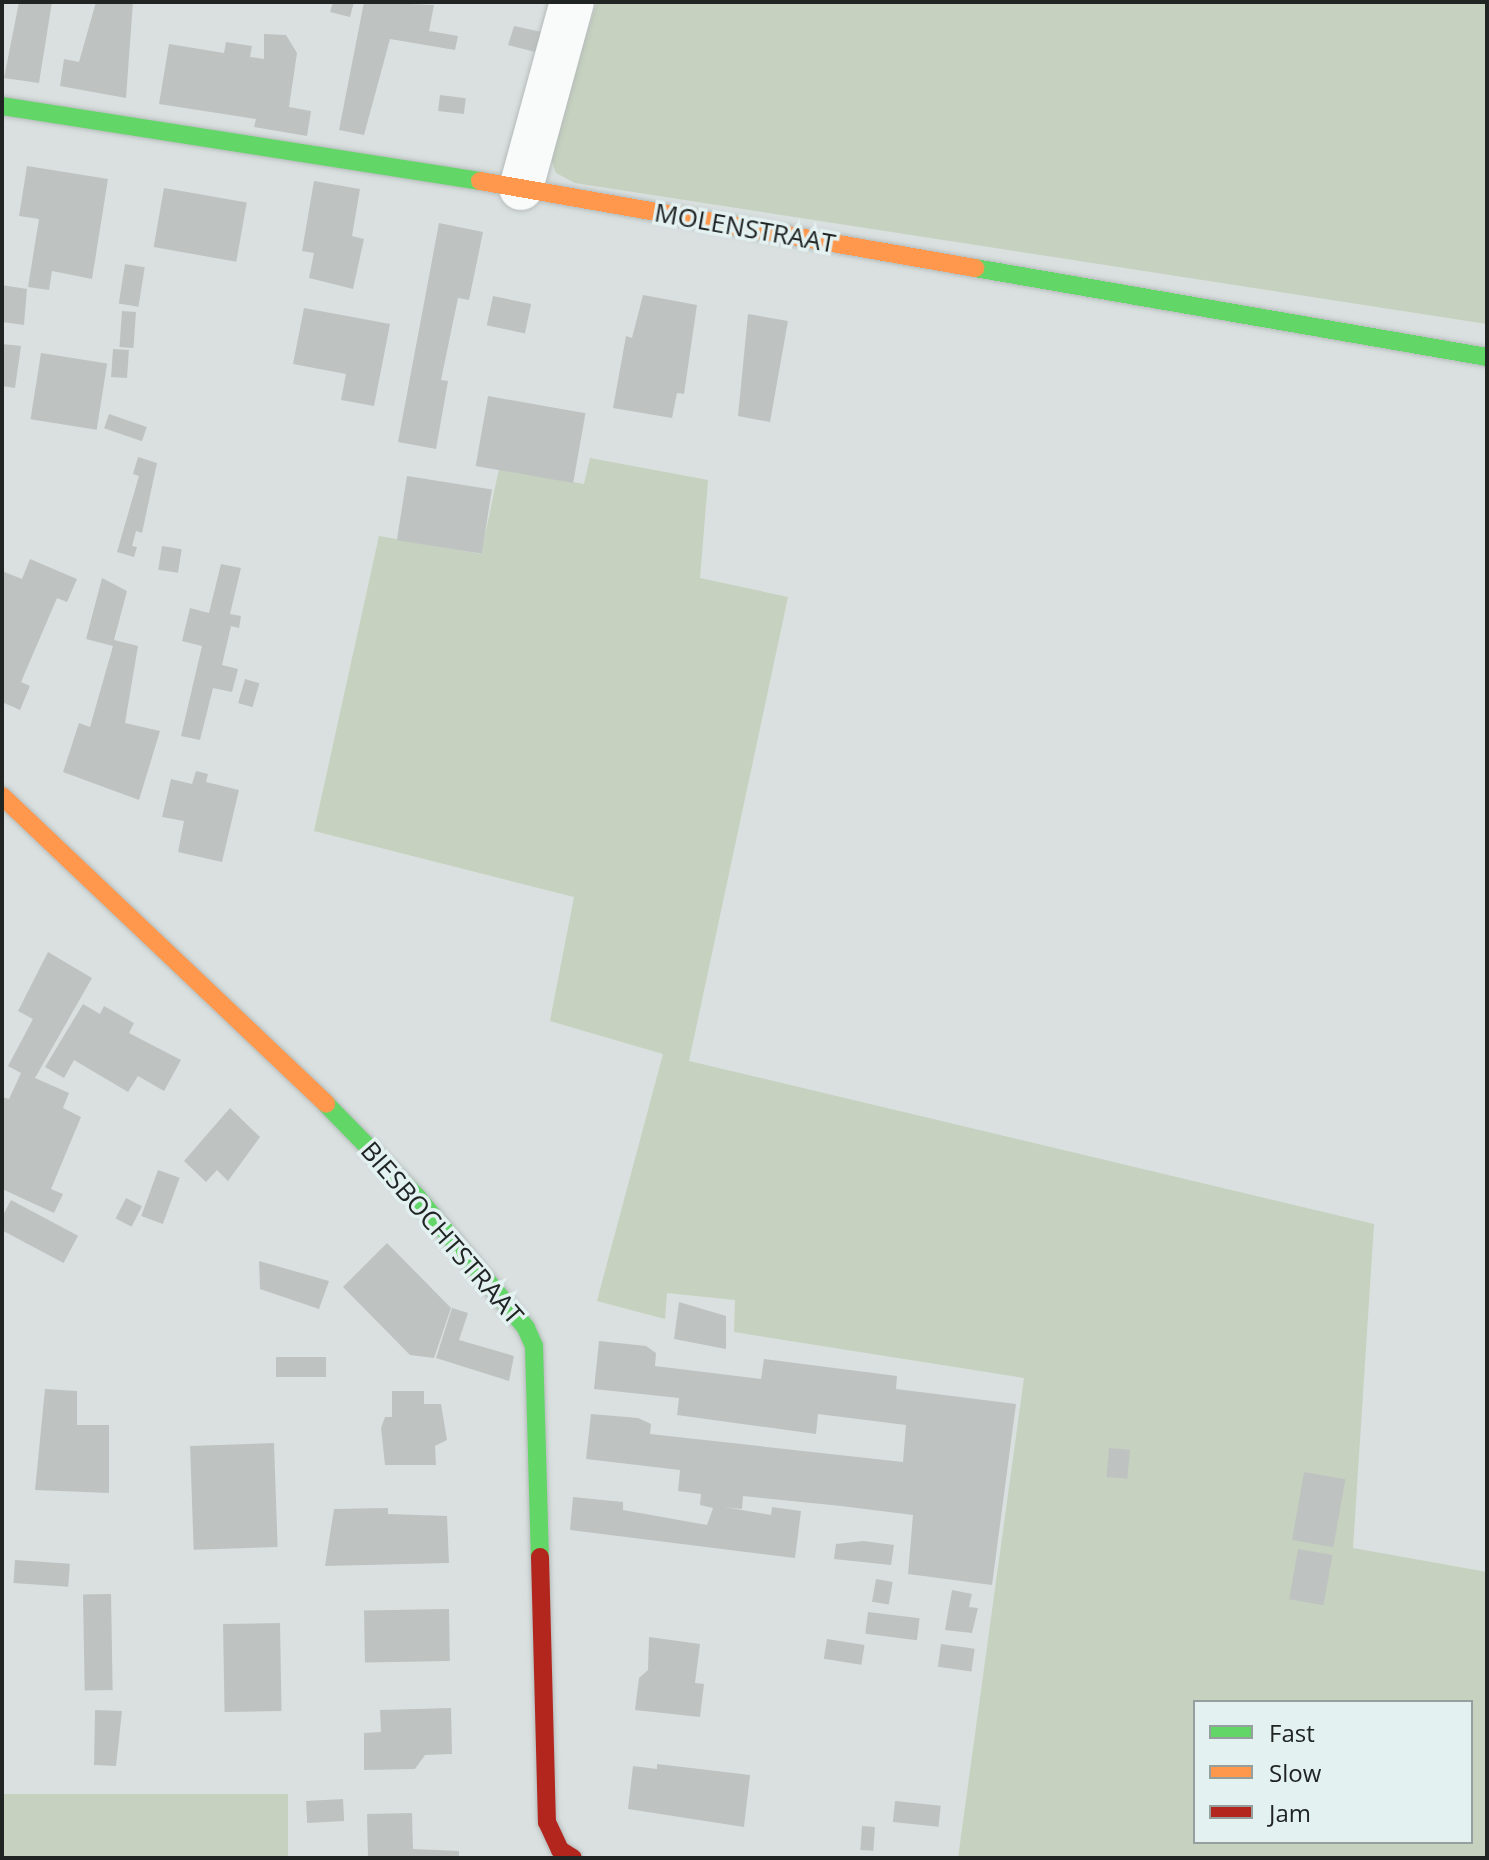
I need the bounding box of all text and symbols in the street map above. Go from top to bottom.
street label: MOLENSTRAAT [652,197,838,259]
street label: BIESBOCHTSTRAAT [354,1135,530,1331]
legend [1193,1700,1473,1844]
text: Fast [1269,1716,1315,1749]
text: Slow [1269,1756,1321,1789]
text: Jam [1269,1796,1311,1829]

